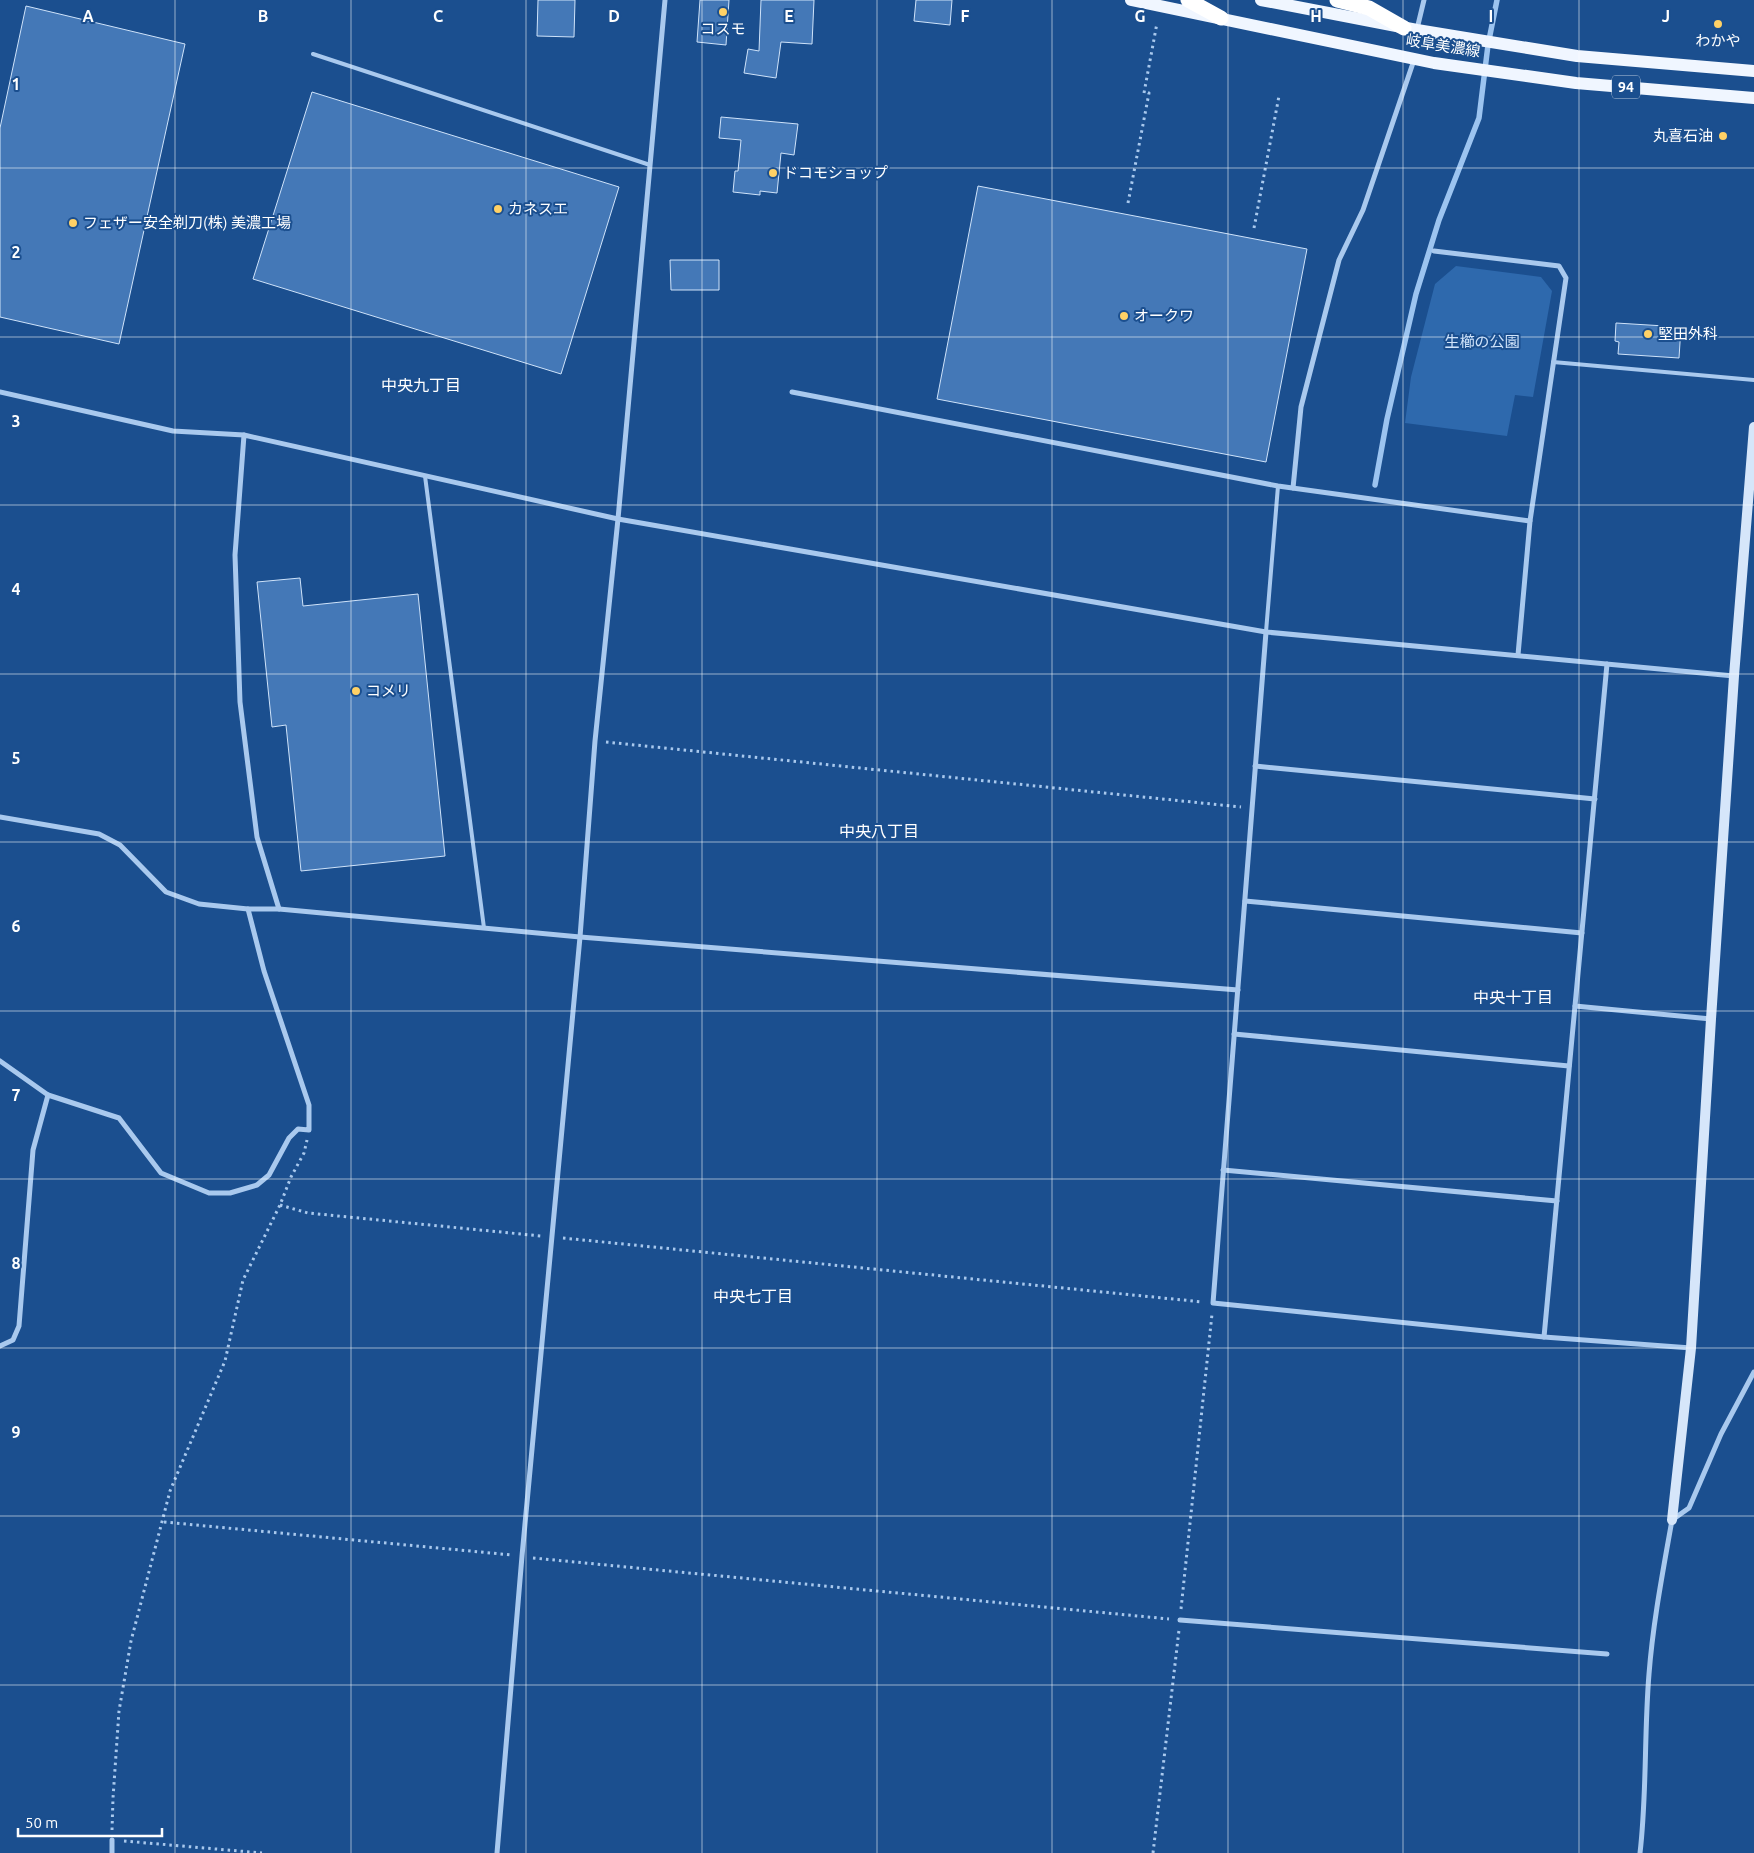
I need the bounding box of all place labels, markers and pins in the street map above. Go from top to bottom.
marker: コスモ [717,6,729,18]
marker: わかや [1712,18,1724,30]
place label: コスモ [700,20,746,37]
place label: わかや [1695,32,1741,49]
place label: 丸喜石油 [1653,127,1713,144]
marker: 丸喜石油 [1717,130,1729,142]
place label: ドコモショップ [783,164,888,181]
marker: ドコモショップ [767,167,779,179]
place label: カネスエ [508,200,568,217]
marker: カネスエ [492,203,504,215]
place label: フェザー安全剃刀(株) 美濃工場 [83,214,291,231]
marker: フェザー安全剃刀(株) 美濃工場 [67,217,79,229]
place label: オークワ [1134,307,1194,324]
marker: オークワ [1118,310,1130,322]
place label: 堅田外科 [1658,325,1718,342]
marker: 堅田外科 [1642,328,1654,340]
place label: コメリ [366,682,411,699]
marker: コメリ [350,685,362,697]

